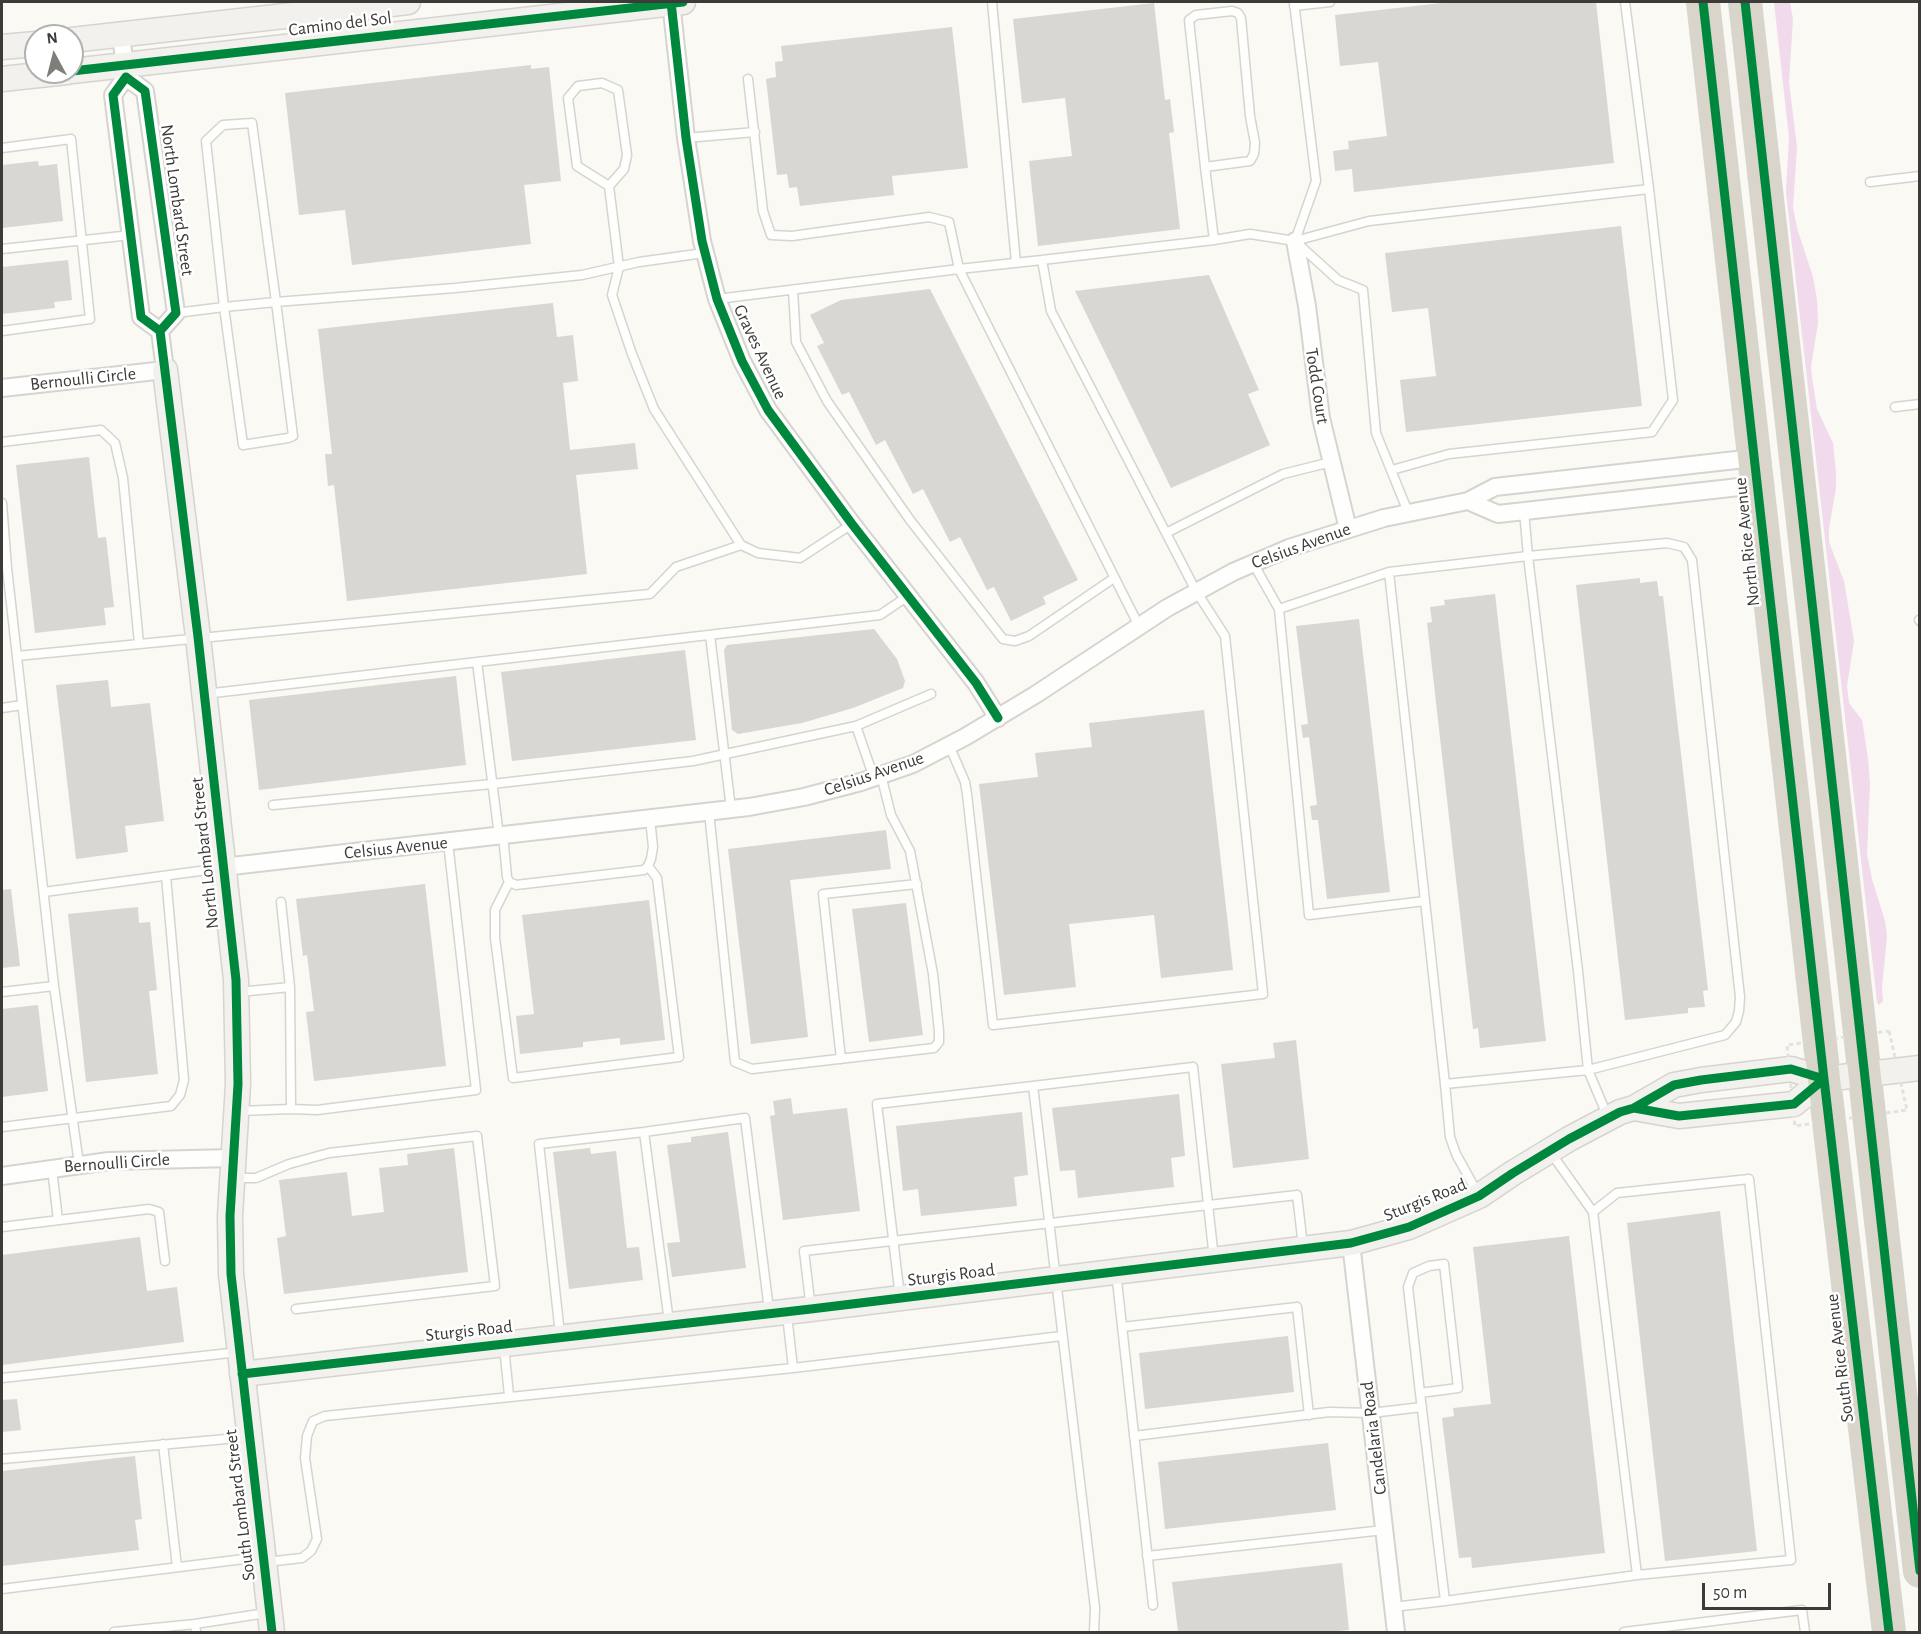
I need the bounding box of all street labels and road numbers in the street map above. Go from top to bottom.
street label: Camino del Sol [287,7,393,41]
street label: North Lombard Street [156,123,198,277]
street label: Graves Avenue [729,301,791,403]
street label: Todd Court [1300,347,1334,425]
street label: Bernoulli Circle [29,363,137,395]
street label: North Rice Avenue [1729,476,1765,608]
street label: Celsius Avenue [1248,518,1354,574]
street label: Celsius Avenue [821,747,927,801]
street label: North Lombard Street [186,776,224,930]
street label: Celsius Avenue [343,832,449,864]
street label: Bernoulli Circle [63,1149,171,1177]
street label: Sturgis Road [1380,1174,1470,1226]
street label: Sturgis Road [906,1259,996,1291]
street label: South Rice Avenue [1821,1293,1859,1423]
street label: Sturgis Road [424,1316,514,1346]
street label: Candelaria Road [1356,1380,1392,1496]
street label: South Lombard Street [220,1428,260,1582]

